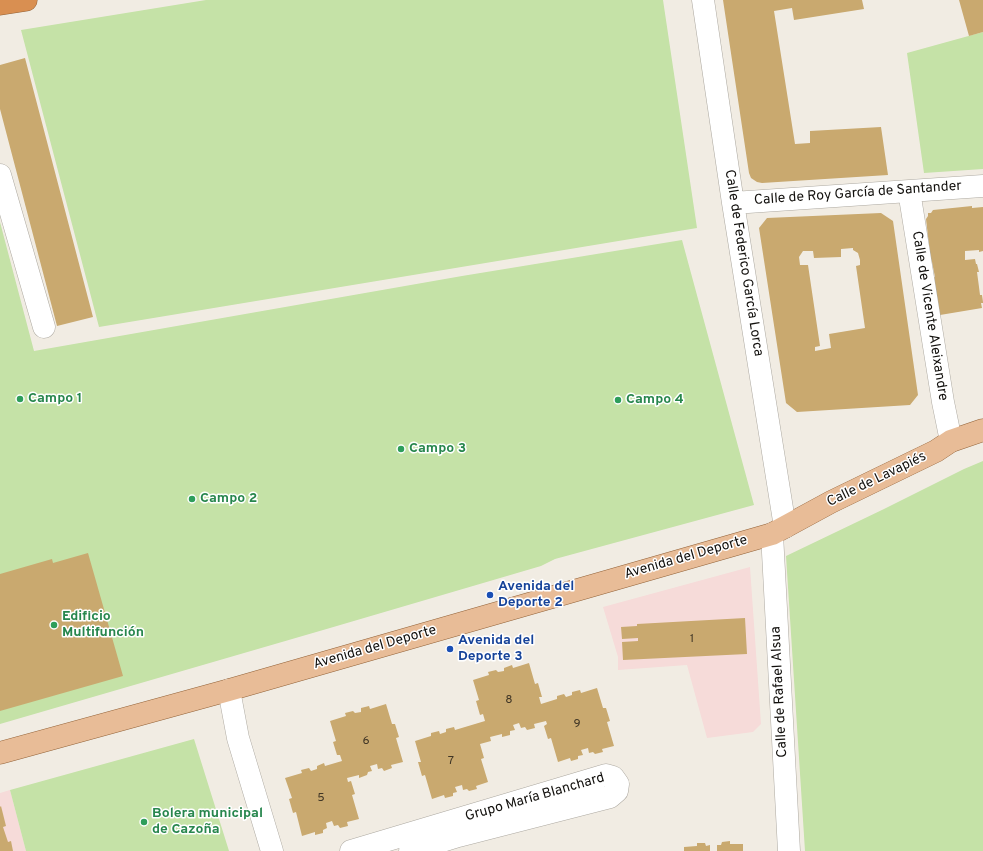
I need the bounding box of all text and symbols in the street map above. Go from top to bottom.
street label: Calle de Federico García Lorca [720,168,766,358]
street label: Calle de Roy García de Santander [754,178,962,210]
street label: Calle de Vicente Aleixandre [907,230,951,402]
place label: Campo 1 [28,391,82,407]
place label: Campo 4 [626,392,684,408]
marker: Campo 1 [15,394,25,404]
marker: Campo 4 [613,395,623,405]
place label: Campo 3 [409,441,466,457]
marker: Campo 3 [396,444,406,454]
street label: Calle de Lavapiés [825,449,929,511]
place label: Campo 2 [200,491,257,507]
marker: Campo 2 [187,494,197,504]
street label: Avenida del Deporte [623,532,749,584]
place label: Avenida del Deporte 2 [498,579,574,612]
marker: Avenida del Deporte 2 [485,590,495,600]
place label: Edificio Multifunción [62,609,144,642]
marker: Edificio Multifunción [49,620,59,630]
street label: Avenida del Deporte [312,622,438,674]
street label: Calle de Rafael Alsua [768,626,792,758]
place label: Avenida del Deporte 3 [458,633,534,666]
house number: 1 [690,633,694,647]
marker: Avenida del Deporte 3 [445,644,455,654]
house number: 8 [505,694,513,708]
house number: 9 [573,718,581,732]
house number: 6 [362,735,370,749]
house number: 7 [448,755,454,769]
street label: Grupo María Blanchard [463,770,607,826]
house number: 5 [317,792,325,806]
place label: Bolera municipal de Cazoña [152,806,263,838]
marker: Bolera municipal de Cazoña [139,817,149,827]

